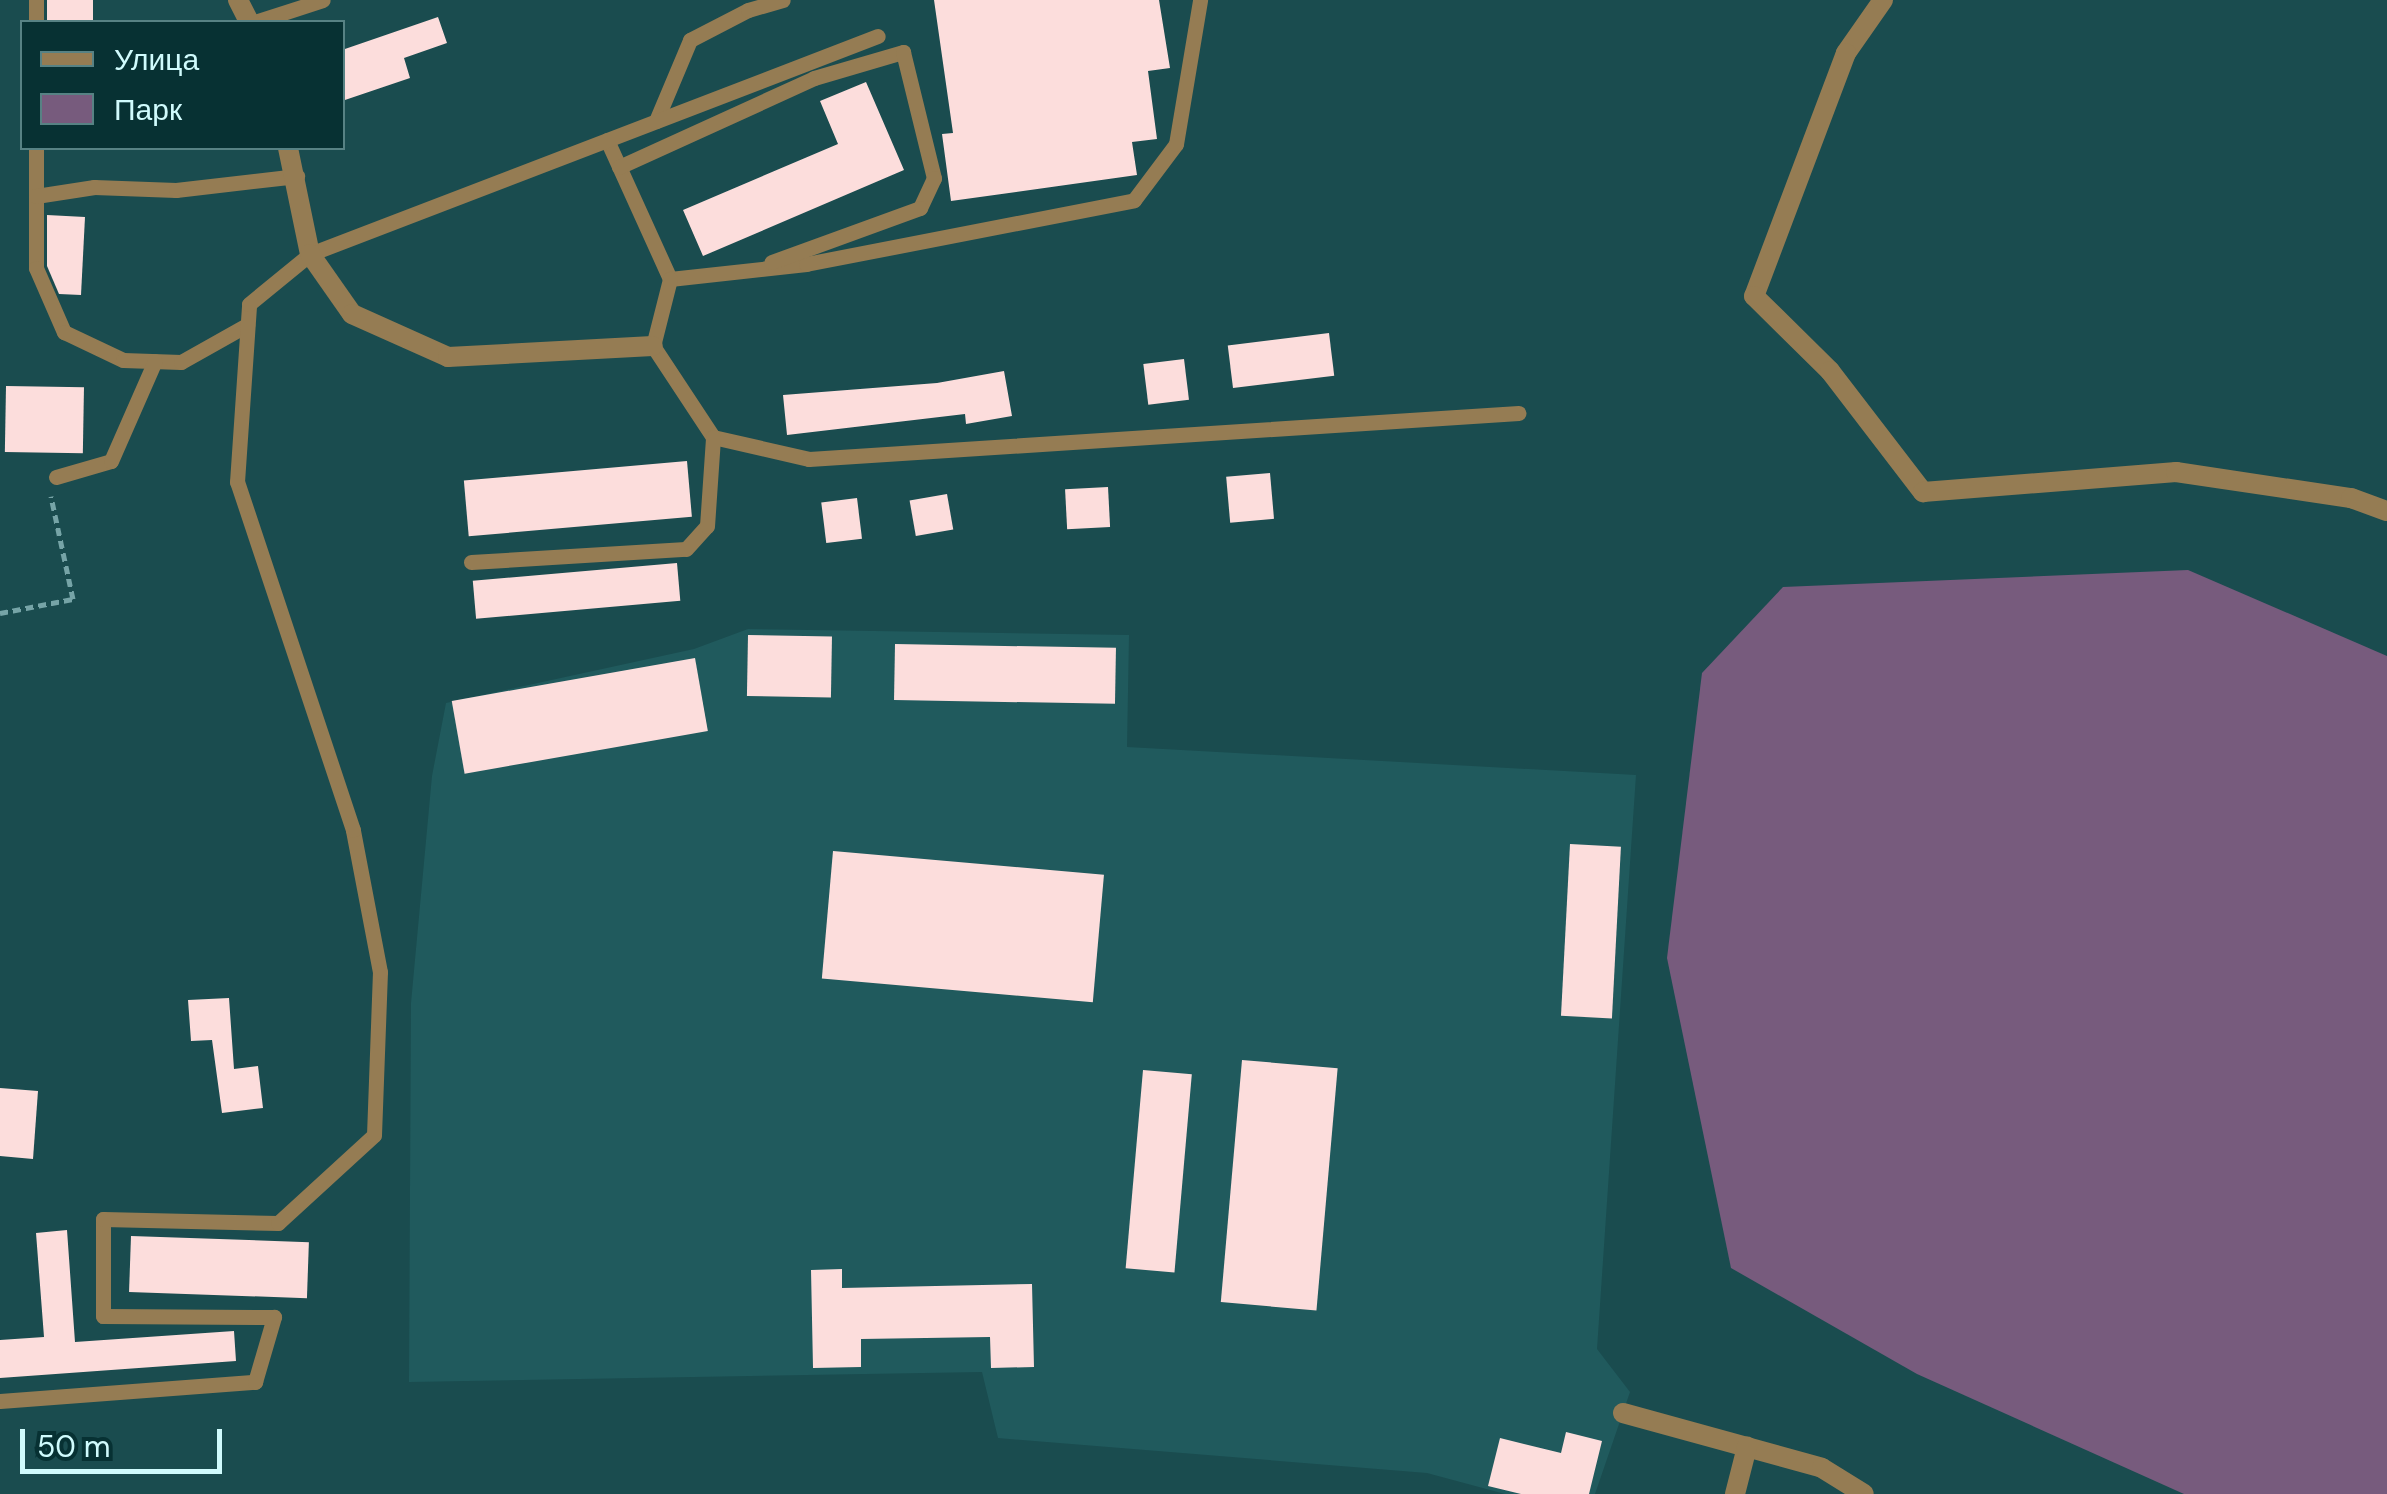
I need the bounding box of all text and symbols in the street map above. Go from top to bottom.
legend [20,20,345,150]
text: Улица [114,40,199,79]
text: Парк [114,90,182,129]
scale bar [25,1409,228,1471]
text: 50 m [37,1427,111,1466]

